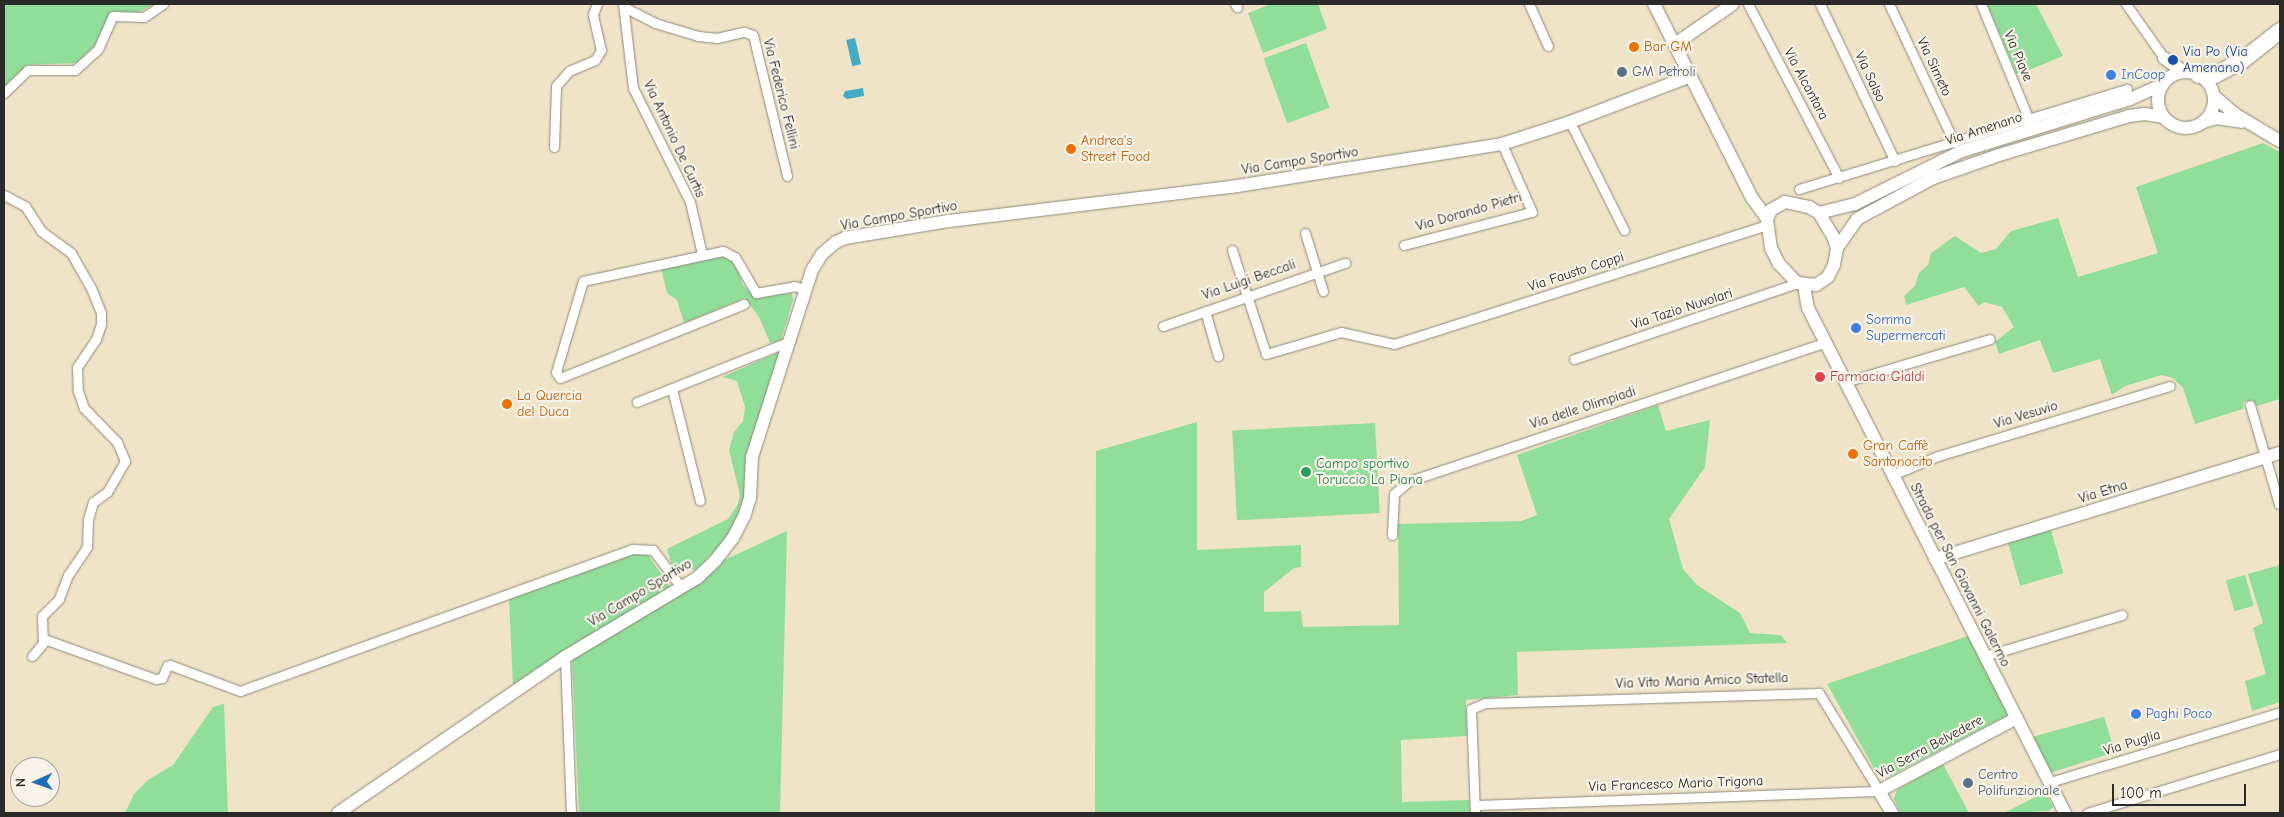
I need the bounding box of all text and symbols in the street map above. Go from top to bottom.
street label: Via Piave [2000,28,2036,84]
street label: Via Simeto [1913,35,1955,99]
street label: Via Federico Fellini [759,37,803,151]
place label: Bar GM [1644,39,1692,55]
marker: Bar GM [1628,41,1640,53]
place label: Via Po (Via Amenano) [2183,44,2248,76]
street label: Via Alcantara [1780,45,1832,123]
street label: Via Salso [1851,49,1889,105]
marker: Via Po (Via Amenano) [2167,54,2179,66]
place label: GM Petroli [1632,64,1696,80]
marker: GM Petroli [1616,66,1628,78]
place label: InCoop [2121,67,2165,83]
marker: InCoop [2105,69,2117,81]
street label: Via Antonio De Curtis [639,78,709,200]
street label: Via Amenano [1944,109,2024,149]
place label: Andrea's Street Food [1081,133,1150,166]
marker: Andrea's Street Food [1065,143,1077,155]
street label: Via Campo Sportivo [1241,143,1359,179]
street label: Via Dorando Pietri [1414,189,1524,235]
street label: Via Campo Sportivo [840,198,958,234]
street label: Via Fausto Coppi [1526,249,1626,295]
street label: Via Luigi Beccali [1200,256,1298,304]
street label: Via Tazio Nuvolari [1629,285,1735,333]
place label: Somma Supermercati [1866,312,1946,344]
marker: Somma Supermercati [1850,322,1862,334]
place label: Farmacia Gialdi [1830,369,1925,385]
marker: Farmacia Gialdi [1814,371,1826,383]
street label: Via delle Olimpiadi [1528,383,1638,433]
place label: La Quercia del Duca [517,388,582,421]
street label: Via Vesuvio [1992,397,2060,433]
marker: La Quercia del Duca [501,398,513,410]
place label: Gran Caffè Santonocito [1863,438,1933,471]
marker: Gran Caffè Santonocito [1847,448,1859,460]
place label: Campo sportivo Toruccio La Piana [1316,456,1423,488]
marker: Campo sportivo Toruccio La Piana [1300,466,1312,478]
street label: Via Etna [2077,477,2129,507]
street label: Strada per San Giovanni Galermo [1906,480,2014,670]
street label: Via Campo Sportivo [585,555,695,631]
street label: Via Vito Maria Amico Statella [1615,670,1789,692]
place label: Paghi Poco [2146,706,2212,722]
marker: Paghi Poco [2130,708,2142,720]
street label: Via Serra Belvedere [1874,712,1986,782]
street label: Via Puglia [2102,726,2162,760]
north arrow [10,757,60,807]
place label: Centro Polifunzionale [1978,767,2059,800]
street label: Via Francesco Mario Trigona [1588,773,1764,795]
scale bar [2114,774,2248,806]
marker: Centro Polifunzionale [1962,777,1974,789]
text: N [12,778,29,787]
text: 100 m [2120,784,2162,802]

